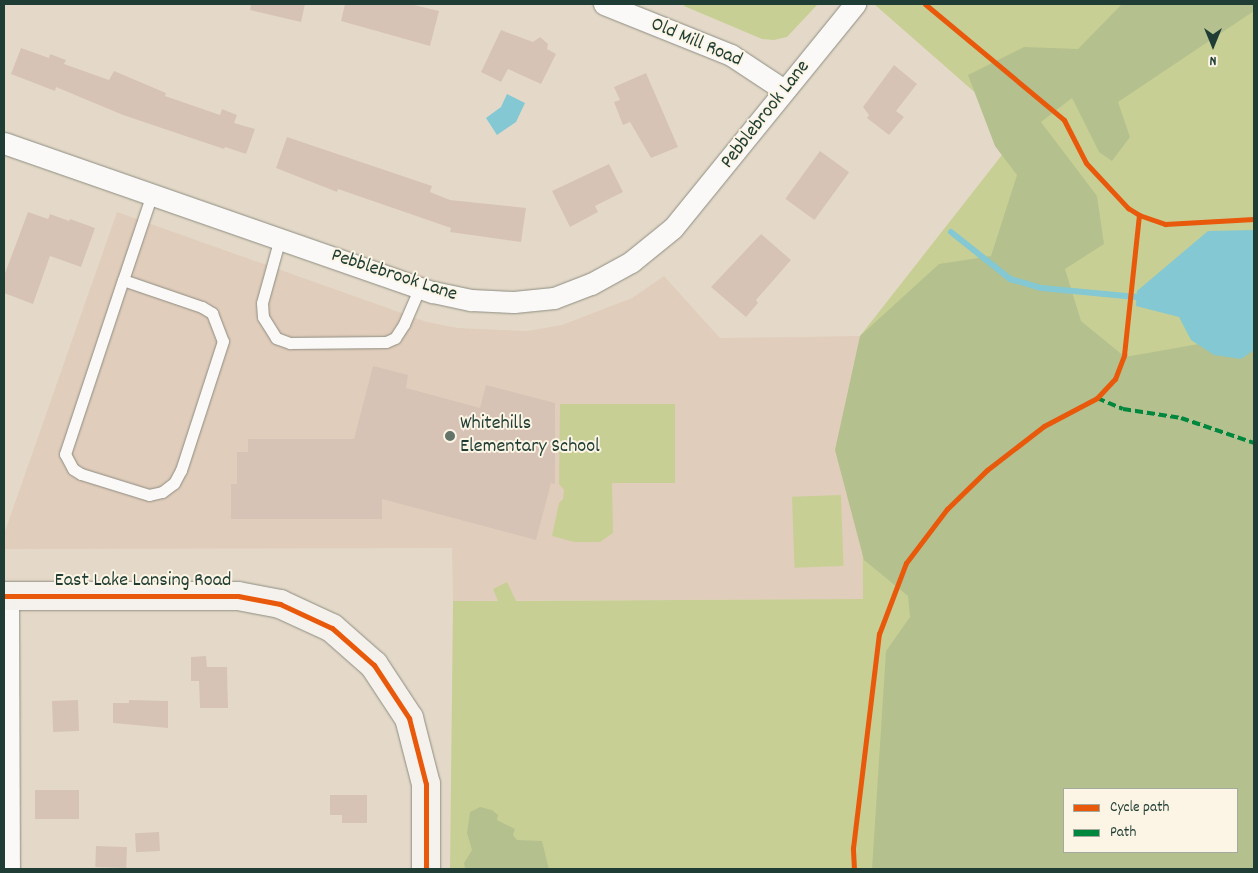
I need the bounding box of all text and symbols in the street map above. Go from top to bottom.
street label: Old Mill Road [647,13,745,73]
north arrow [1188,20,1238,70]
text: N [1210,50,1216,70]
street label: Pebblebrook Lane [716,56,816,174]
street label: Pebblebrook Lane [328,244,460,308]
place label: Whitehills Elementary School [460,412,600,459]
marker: Whitehills Elementary School [444,430,456,442]
street label: East Lake Lansing Road [55,569,231,593]
legend [1063,788,1238,853]
text: Cycle path [1110,797,1169,819]
text: Path [1110,822,1136,844]

